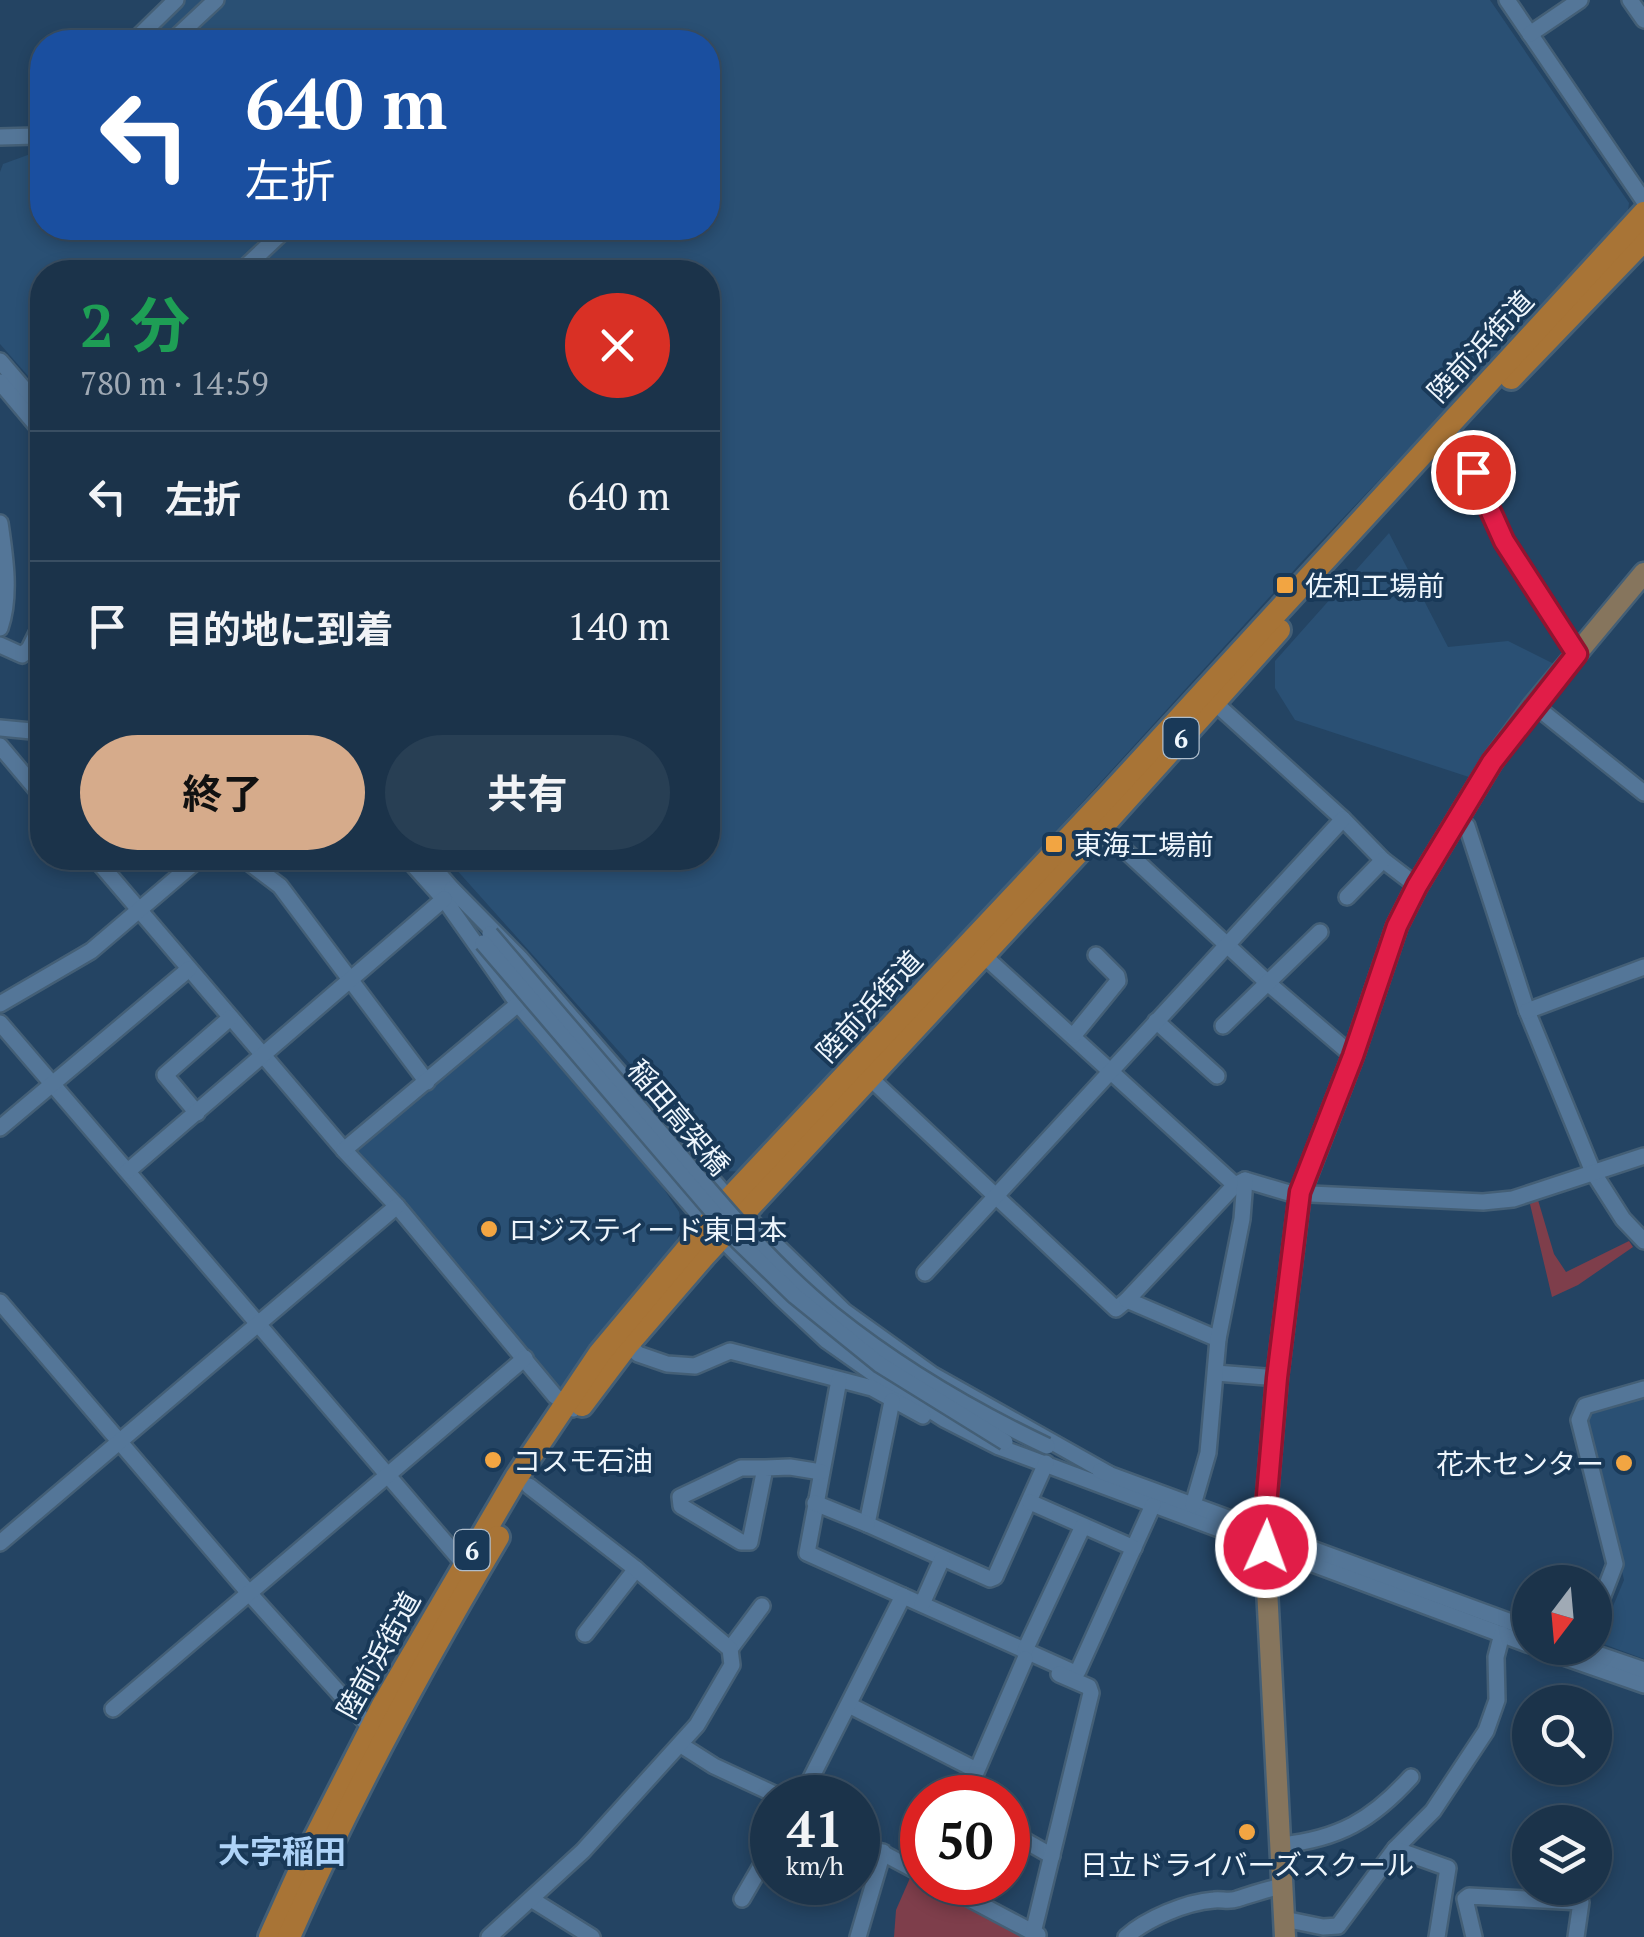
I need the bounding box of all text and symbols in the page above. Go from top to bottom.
text: 640 m [245,56,447,149]
icon: left [80,70,210,200]
text: 左折 [245,150,335,210]
street label: 陸前浜街道 [1419,282,1541,410]
text: 2 分 [80,285,190,364]
button: close [565,293,670,398]
text: 780 m · 14:59 [80,362,268,404]
pin [1431,430,1516,515]
icon: arrive [1446,445,1501,500]
icon: left [80,469,135,524]
text: 640 m [567,471,670,521]
text: 左折 [165,474,241,524]
place label: 佐和工場前 [1305,567,1445,604]
marker: 佐和工場前 [1274,574,1296,596]
icon: arrive [80,599,135,654]
text: 140 m [567,601,670,651]
text: 目的地に到着 [165,604,393,654]
road number: 6 [1164,718,1198,758]
button: 終了 [80,735,365,850]
button: 共有 [385,735,670,850]
place label: 東海工場前 [1074,826,1214,863]
marker: 東海工場前 [1043,833,1065,855]
street label: 陸前浜街道 [808,942,930,1070]
street label: 稲田高架橋 [620,1051,738,1183]
place label: ロジスティード東日本 [509,1211,787,1248]
marker: ロジスティード東日本 [478,1218,500,1240]
place label: コスモ石油 [513,1442,653,1479]
place label: 花木センター [1436,1445,1604,1482]
marker: コスモ石油 [482,1449,504,1471]
marker: 花木センター [1613,1452,1635,1474]
position arrow [1214,1495,1318,1599]
road number: 6 [454,1530,490,1570]
north arrow [1512,1565,1612,1665]
map controls [1512,1565,1612,1905]
street label: 陸前浜街道 [328,1585,428,1725]
button: search [1512,1685,1612,1785]
speed limit sign: 50 [900,1775,1030,1905]
text: 41 [787,1795,843,1861]
button: layers [1512,1805,1612,1905]
marker: 日立ドライバーズスクール [1236,1821,1258,1843]
district label: 大字稲田 [218,1830,346,1872]
place label: 日立ドライバーズスクール [1080,1846,1414,1883]
text: km/h [786,1849,844,1882]

